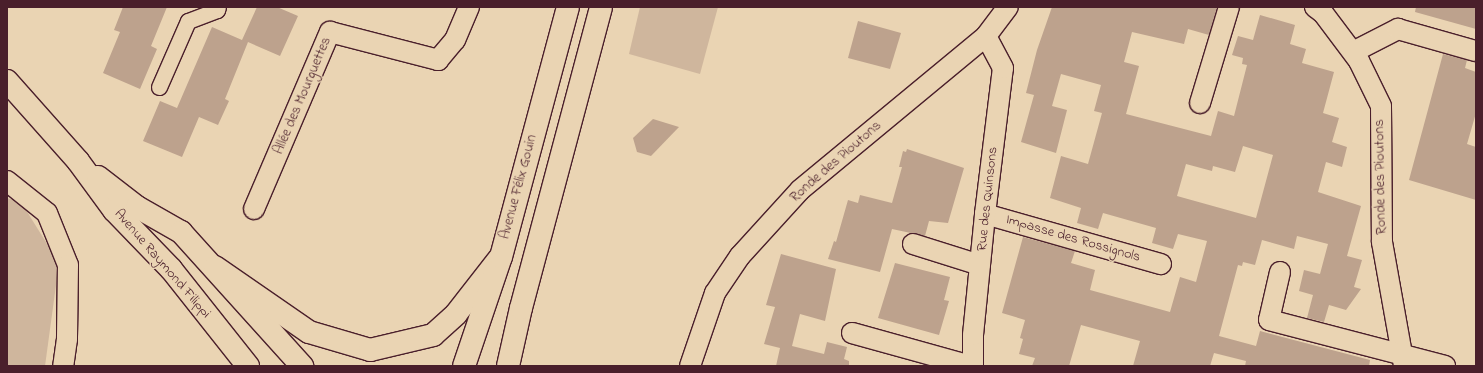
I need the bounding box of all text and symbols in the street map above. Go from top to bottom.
street label: Allée des Mourguettes [271,35,335,157]
street label: Ronde des Pioutons [787,118,885,206]
street label: Ronde des Pioutons [1372,119,1390,235]
street label: Avenue Félix Gouin [497,133,541,241]
street label: Rue des Quinsons [974,146,1002,252]
street label: Avenue Raymond Filippi [110,206,214,322]
street label: Impasse des Rossignols [1004,212,1142,266]

